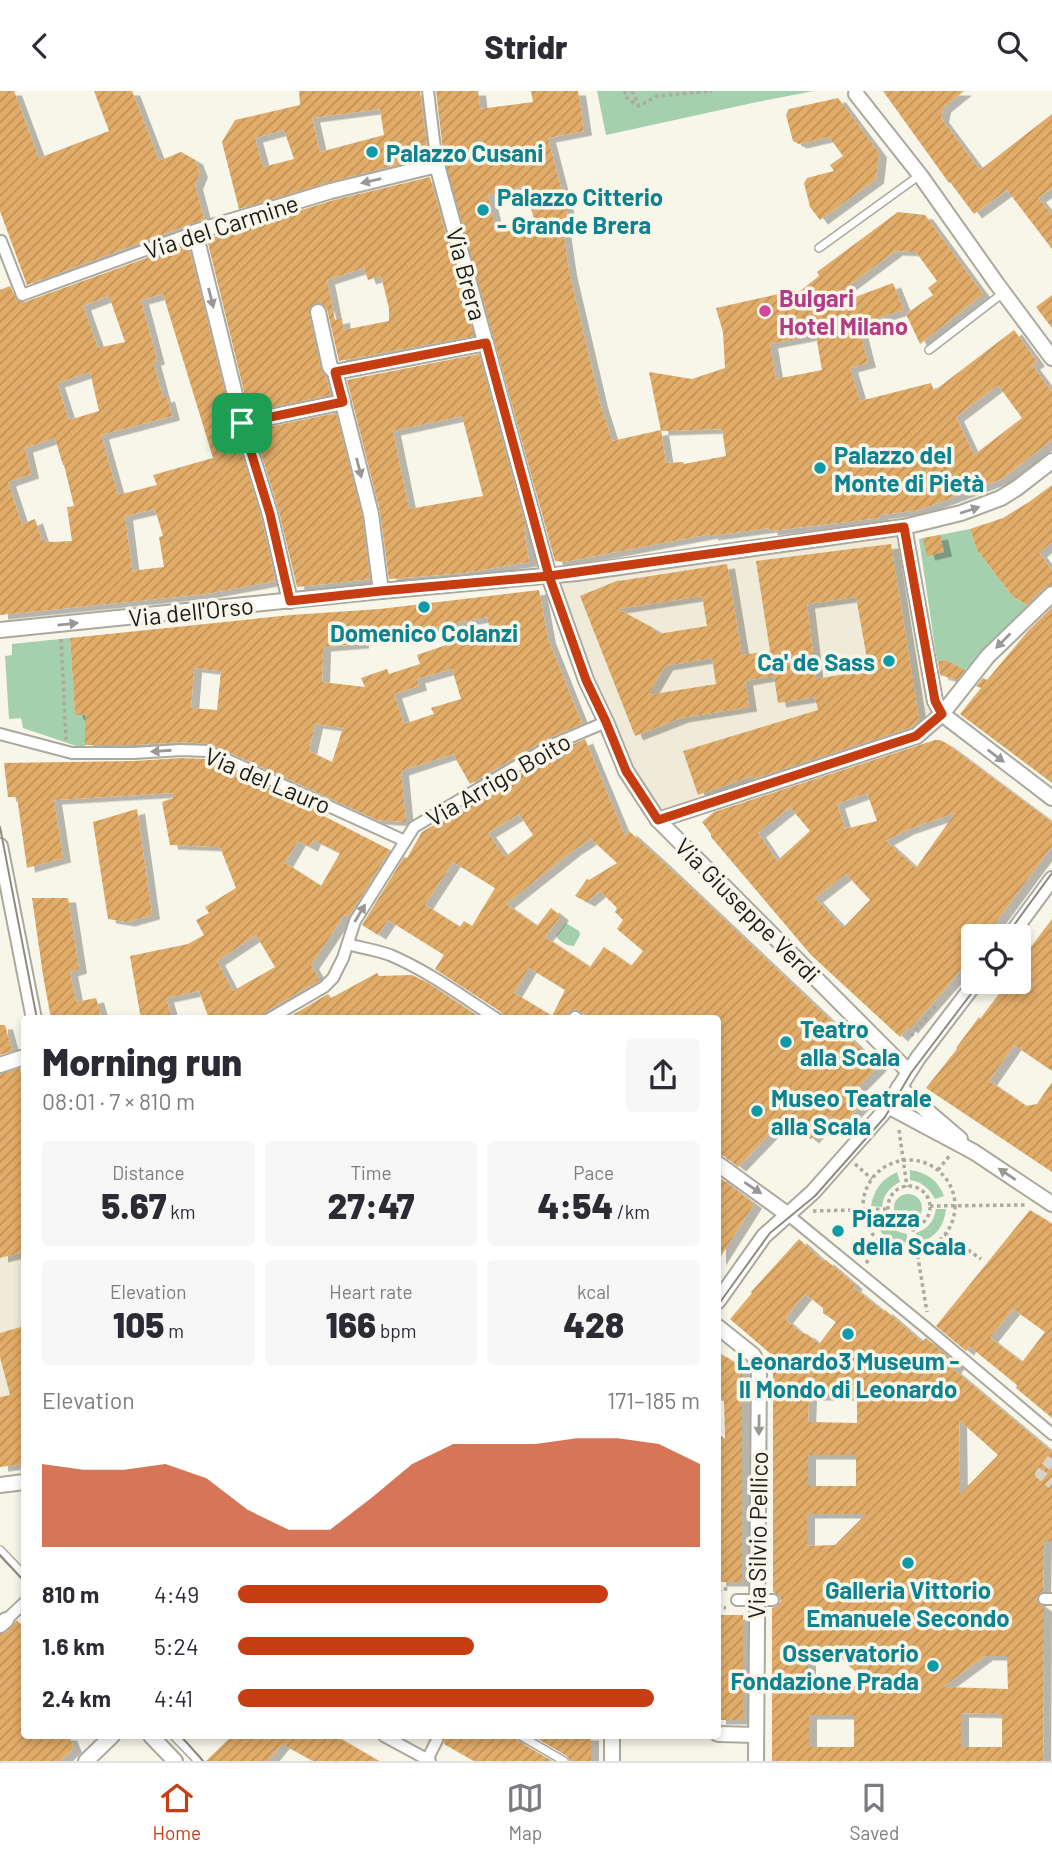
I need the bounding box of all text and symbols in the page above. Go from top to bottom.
icon: back [21,27,59,65]
text: Stridr [485,27,567,65]
icon: search [993,27,1031,65]
place label: Palazzo Cusani [386,138,543,167]
marker: Palazzo Cusani [364,144,380,160]
one-way arrow [360,176,382,187]
place label: Palazzo Citterio - Grande Brera [497,182,663,239]
street label: Via del Carmine [140,187,302,265]
marker: Palazzo Citterio - Grande Brera [475,202,491,218]
street label: Via Brera [441,224,493,324]
place label: Bulgari Hotel Milano [779,283,908,340]
one-way arrow [206,288,217,310]
marker: Bulgari Hotel Milano [757,303,773,319]
pin [212,393,272,453]
icon: arrive [223,404,261,442]
place label: Palazzo del Monte di Pietà [834,440,984,497]
one-way arrow [354,457,365,479]
marker: Palazzo del Monte di Pietà [812,460,828,476]
one-way arrow [960,504,981,514]
street label: Via dell'Orso [127,590,255,632]
marker: Domenico Colanzi [416,599,432,615]
one-way arrow [57,618,79,629]
place label: Domenico Colanzi [330,618,518,647]
one-way arrow [995,632,1011,649]
place label: Ca' de Sass [757,647,875,676]
marker: Ca' de Sass [881,653,897,669]
street label: Via Arrigo Boito [421,726,575,832]
street label: Via del Lauro [201,740,335,820]
one-way arrow [149,746,171,757]
one-way arrow [987,748,1005,763]
street label: Via Giuseppe Verdi [670,832,826,988]
one-way arrow [354,904,366,923]
map controls [961,924,1031,994]
button: locate [961,924,1031,994]
place label: Teatro alla Scala [800,1014,900,1071]
marker: Teatro alla Scala [778,1034,794,1050]
text: Morning run [42,1038,242,1084]
button: share [626,1038,700,1112]
place label: Museo Teatrale alla Scala [771,1083,932,1140]
text: 08:01 · 7 × 810 m [42,1087,195,1115]
marker: Museo Teatrale alla Scala [749,1103,765,1119]
text: Distance [112,1161,185,1184]
text: Time [350,1161,392,1184]
text: Pace [573,1161,614,1184]
one-way arrow [998,1168,1017,1181]
one-way arrow [744,1181,762,1195]
text: 5.67 [101,1184,166,1226]
text: 27:47 [327,1184,415,1226]
text: 4:54 [537,1184,613,1226]
text: km [166,1200,195,1223]
text: /km [613,1200,650,1223]
place label: Piazza della Scala [852,1203,966,1260]
marker: Piazza della Scala [830,1223,846,1239]
text: Elevation [110,1280,187,1303]
text: Heart rate [329,1280,413,1303]
text: kcal [577,1280,610,1303]
text: 105 [113,1303,164,1345]
text: 166 [326,1303,376,1345]
text: 428 [563,1303,624,1345]
text: m [164,1319,184,1342]
text: bpm [376,1319,416,1342]
marker: Leonardo3 Museum - Il Mondo di Leonardo [840,1326,856,1342]
place label: Leonardo3 Museum - Il Mondo di Leonardo [737,1346,960,1403]
text: Elevation [42,1386,135,1414]
text: 171–185 m [607,1386,700,1414]
one-way arrow [753,1415,764,1437]
street label: Via Silvio Pellico [741,1451,773,1619]
marker: Galleria Vittorio Emanuele Secondo [900,1555,916,1571]
place label: Galleria Vittorio Emanuele Secondo [806,1575,1010,1632]
text: 810 m [42,1580,99,1608]
text: 4:49 [154,1580,199,1608]
text: 1.6 km [42,1632,105,1660]
text: 5:24 [154,1632,199,1660]
place label: Osservatorio Fondazione Prada [730,1638,919,1695]
marker: Osservatorio Fondazione Prada [925,1658,941,1674]
text: 2.4 km [42,1684,111,1712]
text: 4:41 [154,1684,193,1712]
tab: Home [153,1779,201,1844]
tab: Map [506,1779,544,1844]
tab: Saved [850,1779,899,1844]

